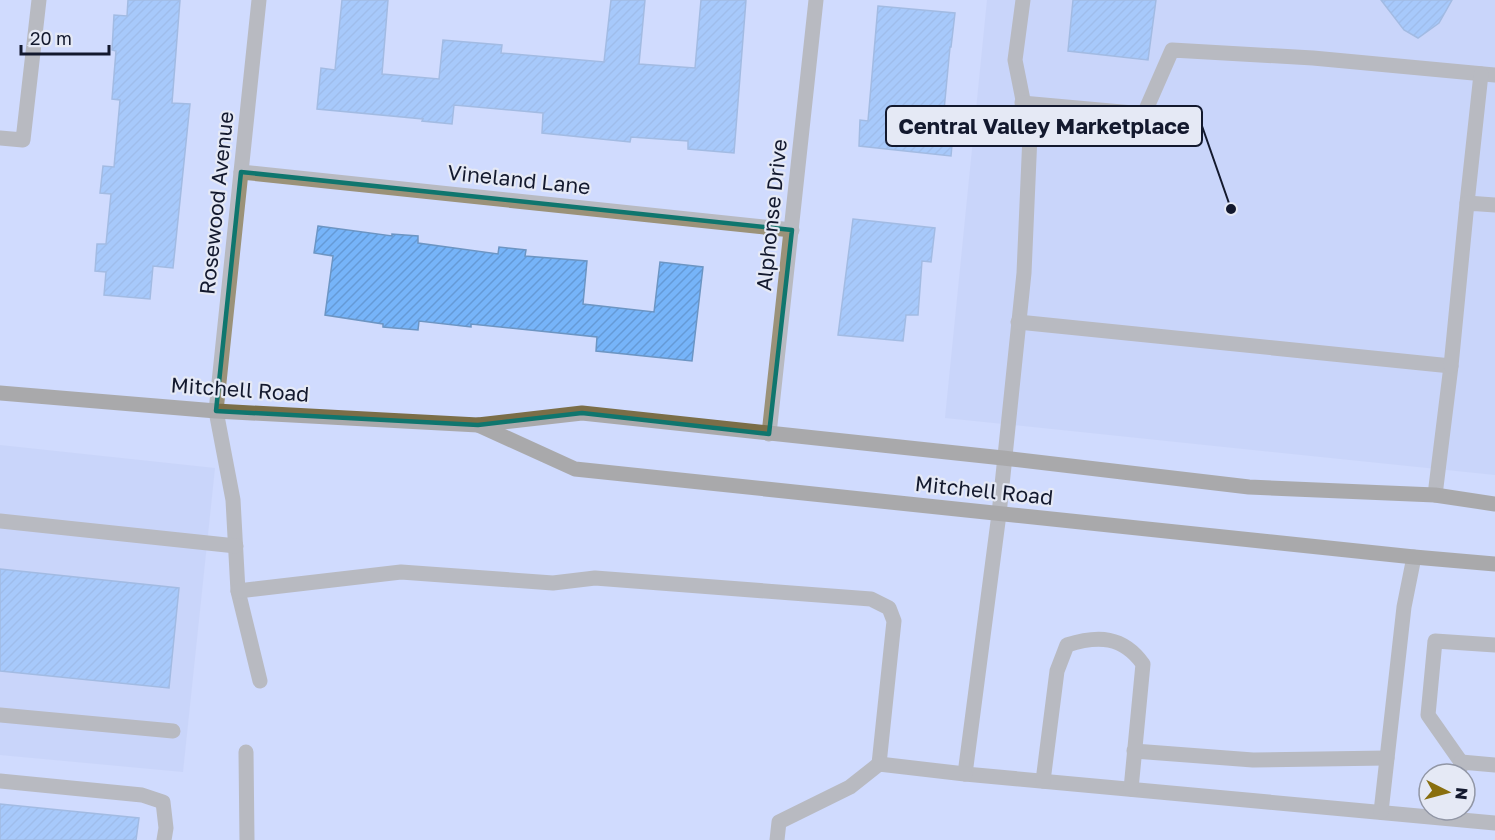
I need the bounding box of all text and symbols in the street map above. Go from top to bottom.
scale bar [21,18,110,56]
text: 20 m [30,27,72,49]
callout: Central Valley Marketplace [886,106,1202,146]
street label: Rosewood Avenue [193,110,239,296]
text: Central Valley Marketplace [898,112,1190,139]
street label: Alphonse Drive [750,138,792,292]
street label: Vineland Lane [446,159,592,199]
street label: Mitchell Road [170,371,310,407]
street label: Mitchell Road [914,470,1054,510]
north arrow [1417,762,1477,822]
text: N [1451,786,1472,801]

